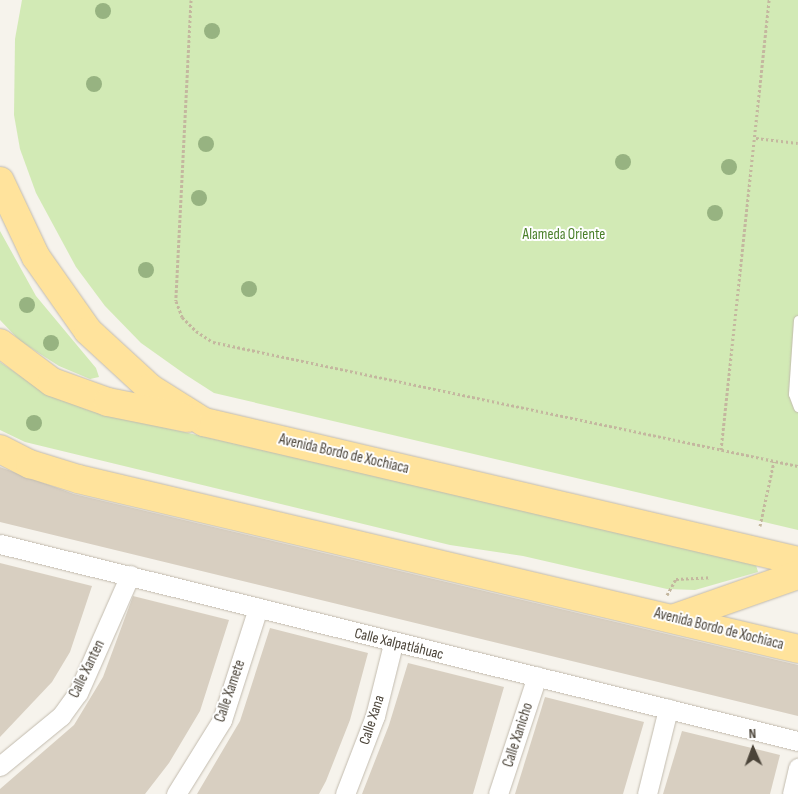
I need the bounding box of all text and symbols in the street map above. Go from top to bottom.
park label: Alameda Oriente [523,226,605,244]
street label: Avenida Bordo de Xochiaca [277,430,411,478]
street label: Avenida Bordo de Xochiaca [652,604,786,654]
street label: Calle Xalpatláhuac [353,624,445,664]
street label: Calle Xanten [65,637,109,701]
street label: Calle Xamete [211,657,249,725]
street label: Calle Xana [356,693,388,747]
street label: Calle Xanicho [499,701,537,769]
north arrow [728,724,778,774]
text: N [748,725,756,742]

